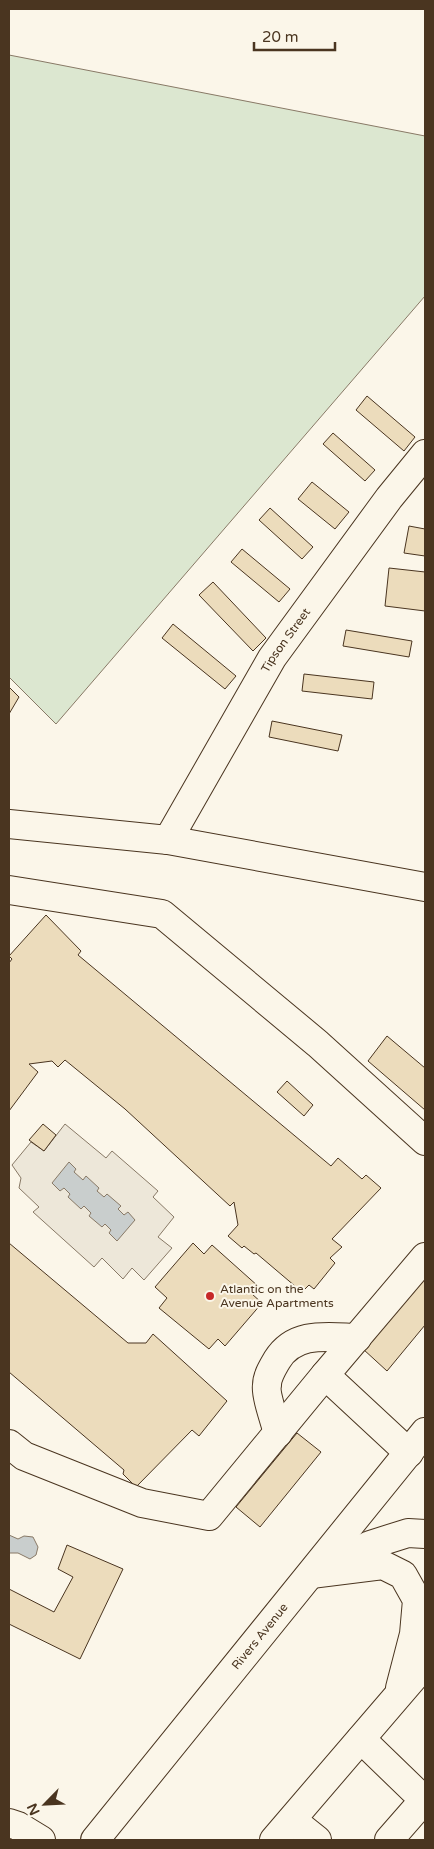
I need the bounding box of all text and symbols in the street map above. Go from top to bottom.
scale bar [254,20,335,52]
text: 20 m [262,28,299,46]
street label: Tipson Street [258,605,313,675]
place label: Atlantic on the Avenue Apartments [220,1282,334,1310]
marker: Atlantic on the Avenue Apartments [204,1290,216,1302]
street label: Rivers Avenue [229,1600,291,1672]
north arrow [20,1779,70,1829]
text: N [24,1800,44,1818]

